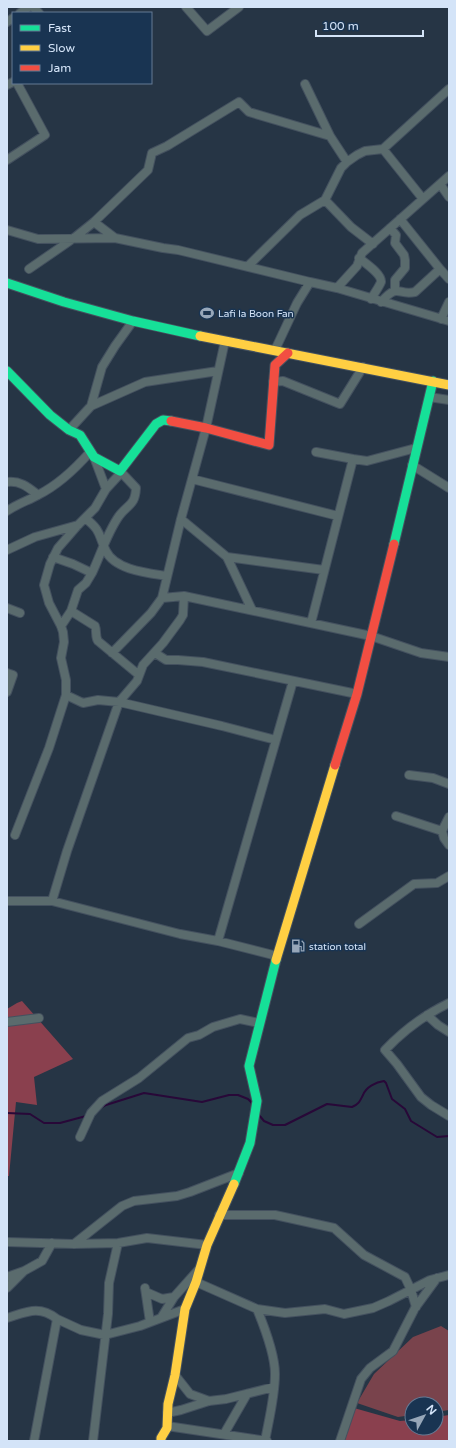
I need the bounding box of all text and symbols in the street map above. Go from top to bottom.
legend [12,12,152,84]
scale bar [316,12,423,38]
text: 100 m [322,19,359,33]
text: Fast [48,21,72,35]
text: Slow [48,41,75,55]
text: Jam [48,61,71,75]
sports icon: Lafi la Boon Fan [199,305,215,321]
place label: Lafi la Boon Fan [218,308,294,320]
fuel station icon: station total [290,938,306,954]
place label: station total [309,941,366,953]
north arrow [404,1396,444,1436]
text: N [423,1402,439,1417]

